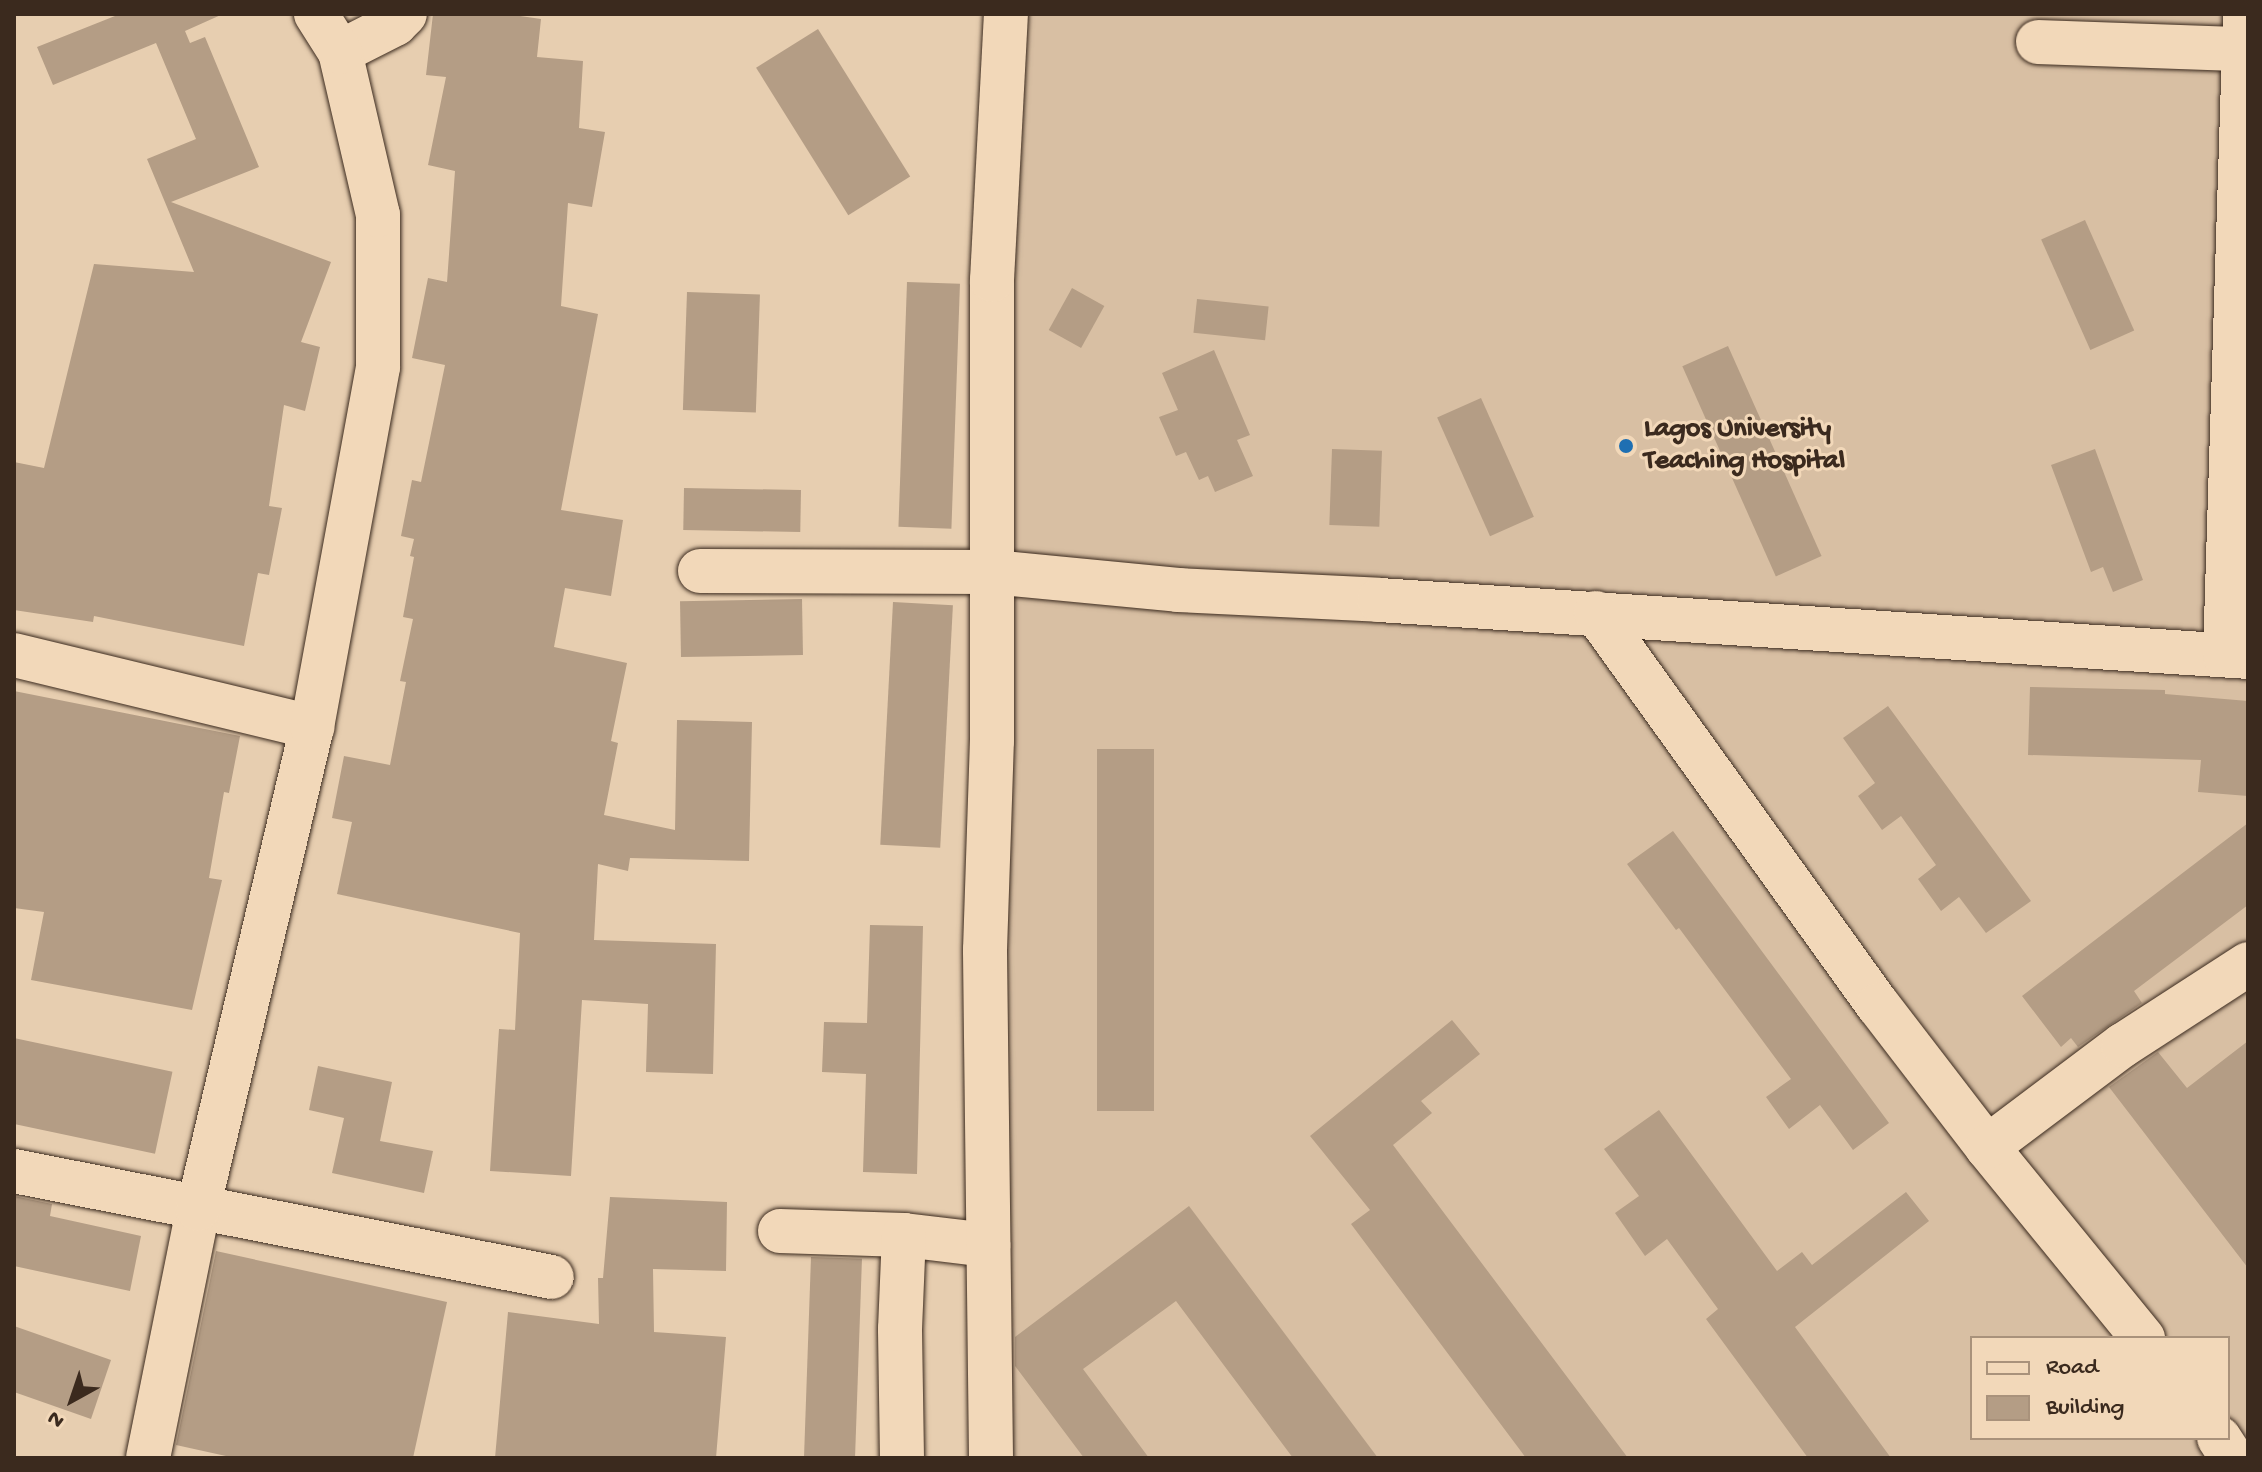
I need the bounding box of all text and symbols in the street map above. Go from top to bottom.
place label: Lagos University Teaching Hospital [1644,413,1845,479]
marker: Lagos University Teaching Hospital [1615,435,1637,457]
legend [1970,1336,2230,1440]
text: Road [2046,1354,2098,1383]
north arrow [32,1360,112,1440]
text: Building [2046,1394,2124,1423]
text: N [43,1404,70,1433]

